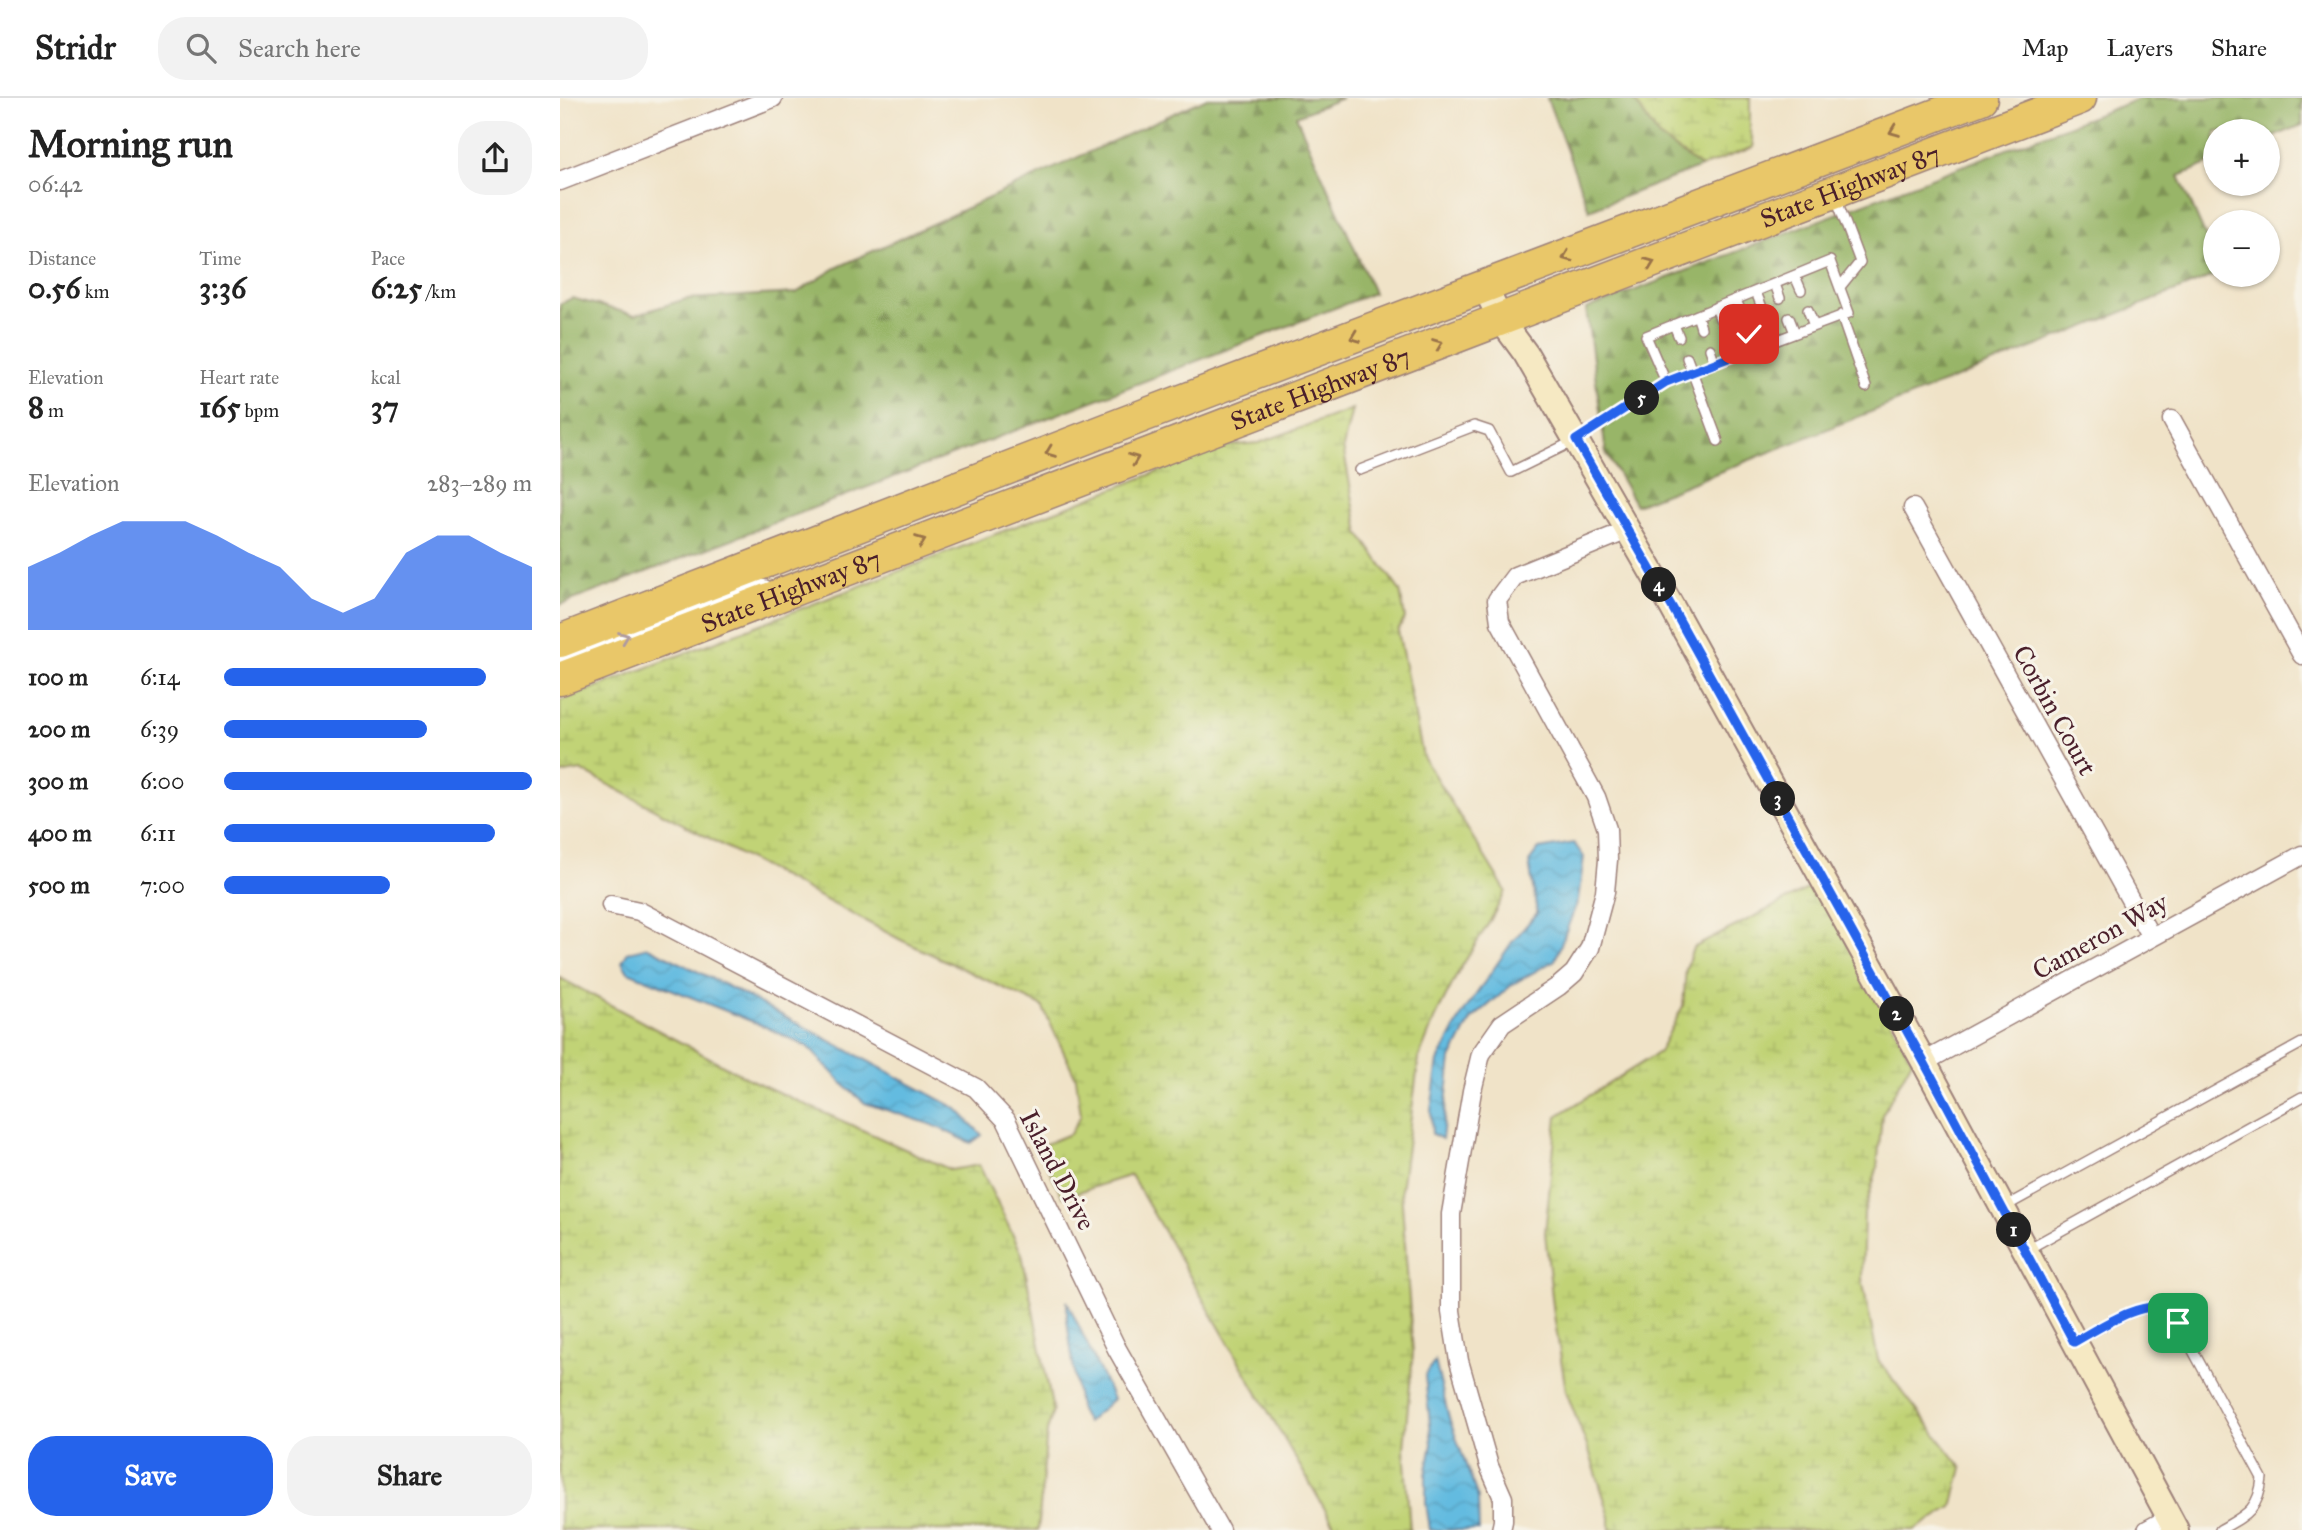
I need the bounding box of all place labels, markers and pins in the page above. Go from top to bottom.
pin [1719,304,1779,364]
pin: 5 [1624,380,1660,416]
pin: 4 [1642,568,1676,602]
pin: 3 [1760,782,1796,816]
pin: 2 [1880,996,1914,1032]
pin: 1 [1996,1212,2032,1248]
pin [2148,1293,2208,1353]

